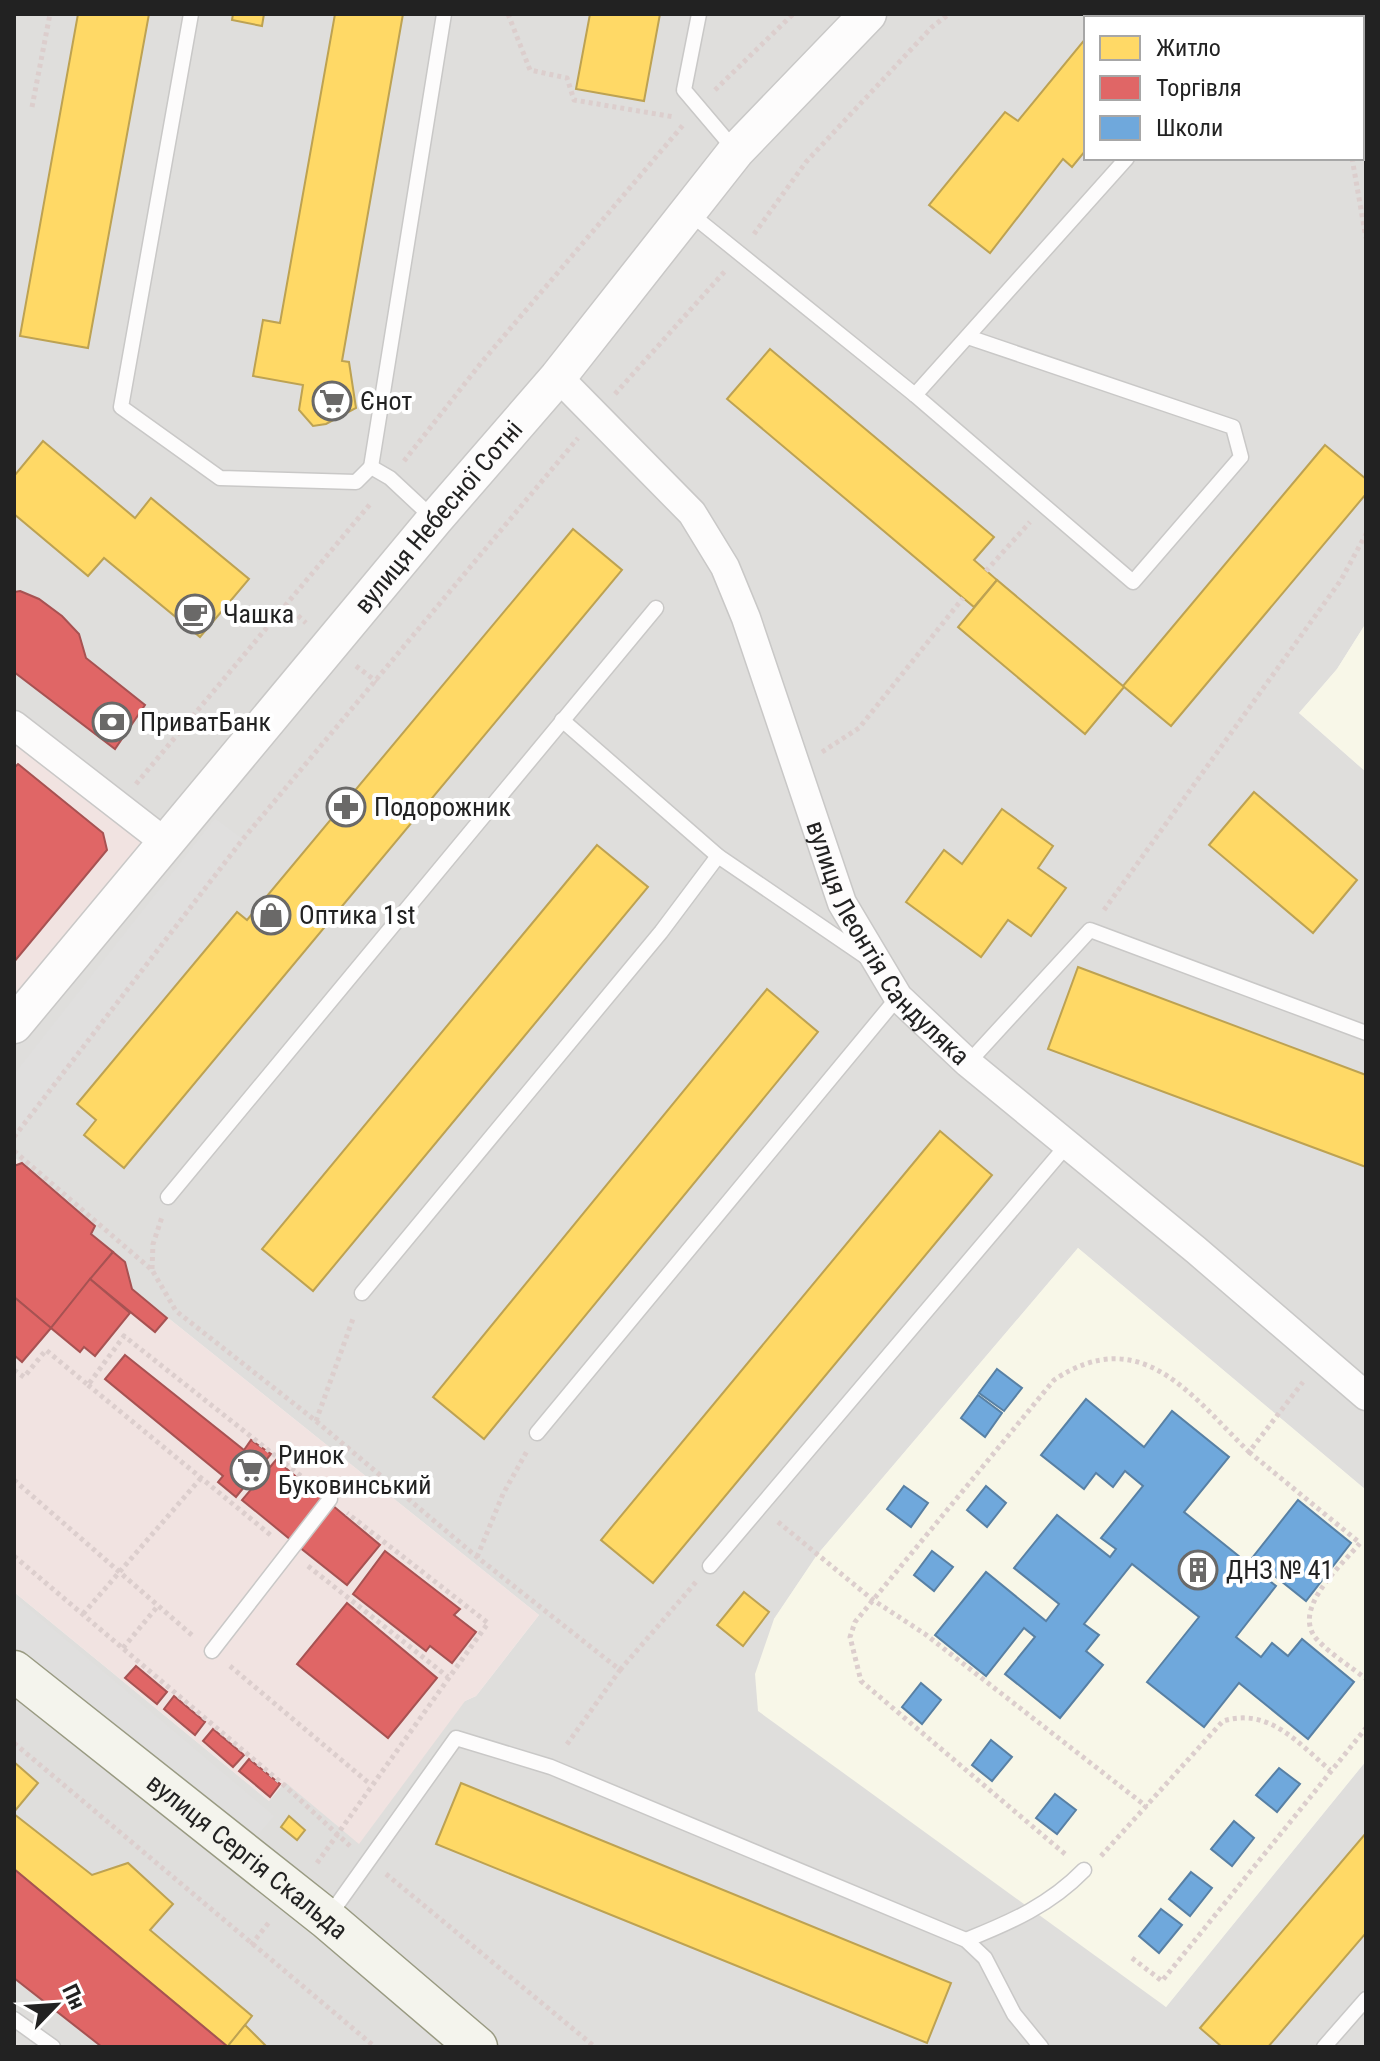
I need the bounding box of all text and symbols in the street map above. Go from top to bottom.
legend [1084,16,1364,160]
text: Житло [1156,34,1221,62]
text: Торгівля [1156,74,1242,102]
text: Школи [1156,114,1223,142]
supermarket icon: Єнот [311,380,353,422]
place label: Єнот [360,386,412,416]
street label: вулиця Небесної Сотні [348,414,528,619]
cafe icon: Чашка [174,593,216,635]
place label: Чашка [223,599,294,629]
bank icon: ПриватБанк [91,701,133,743]
place label: ПриватБанк [140,707,272,737]
pharmacy icon: Подорожник [325,786,367,828]
place label: Подорожник [374,792,512,822]
street label: вулиця Леонтія Сандуляка [800,817,975,1071]
shop icon: Оптика 1st [250,894,292,936]
place label: Оптика 1st [299,900,415,930]
place label: Ринок Буковинський [278,1440,431,1500]
supermarket icon: Ринок Буковинський [229,1449,271,1491]
building icon: ДНЗ № 41 [1177,1549,1219,1591]
place label: ДНЗ № 41 [1226,1555,1333,1585]
street label: вулиця Сергія Скальда [141,1767,354,1945]
north arrow [16,1965,96,2045]
text: Пн [57,1980,90,2013]

